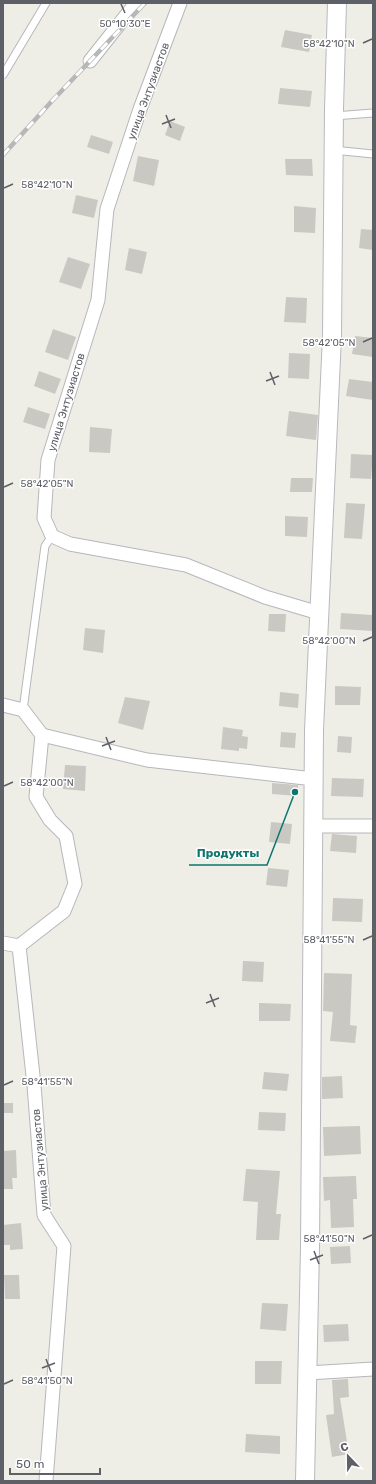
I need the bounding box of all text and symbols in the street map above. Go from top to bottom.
text: 50°10'30"E [99,18,151,30]
text: 58°42'10"N [303,38,355,50]
street label: улица Энтузиастов [125,41,172,141]
text: 58°42'10"N [21,179,73,191]
text: 58°42'05"N [303,337,356,349]
street label: улица Энтузиастов [45,351,88,453]
text: 58°42'05"N [21,478,74,490]
text: 58°42'00"N [302,635,356,647]
text: 58°42'00"N [20,777,74,789]
callout: Продукты [189,841,267,865]
text: Продукты [197,846,259,860]
text: 58°41'55"N [304,934,354,946]
text: 58°41'55"N [22,1076,72,1088]
street label: улица Энтузиастов [30,1108,51,1212]
text: 58°41'50"N [303,1233,355,1245]
text: 58°41'50"N [21,1375,73,1387]
north arrow [328,1436,368,1476]
text: С [338,1440,351,1455]
scale bar [10,1450,100,1476]
text: 50 m [16,1457,44,1471]

